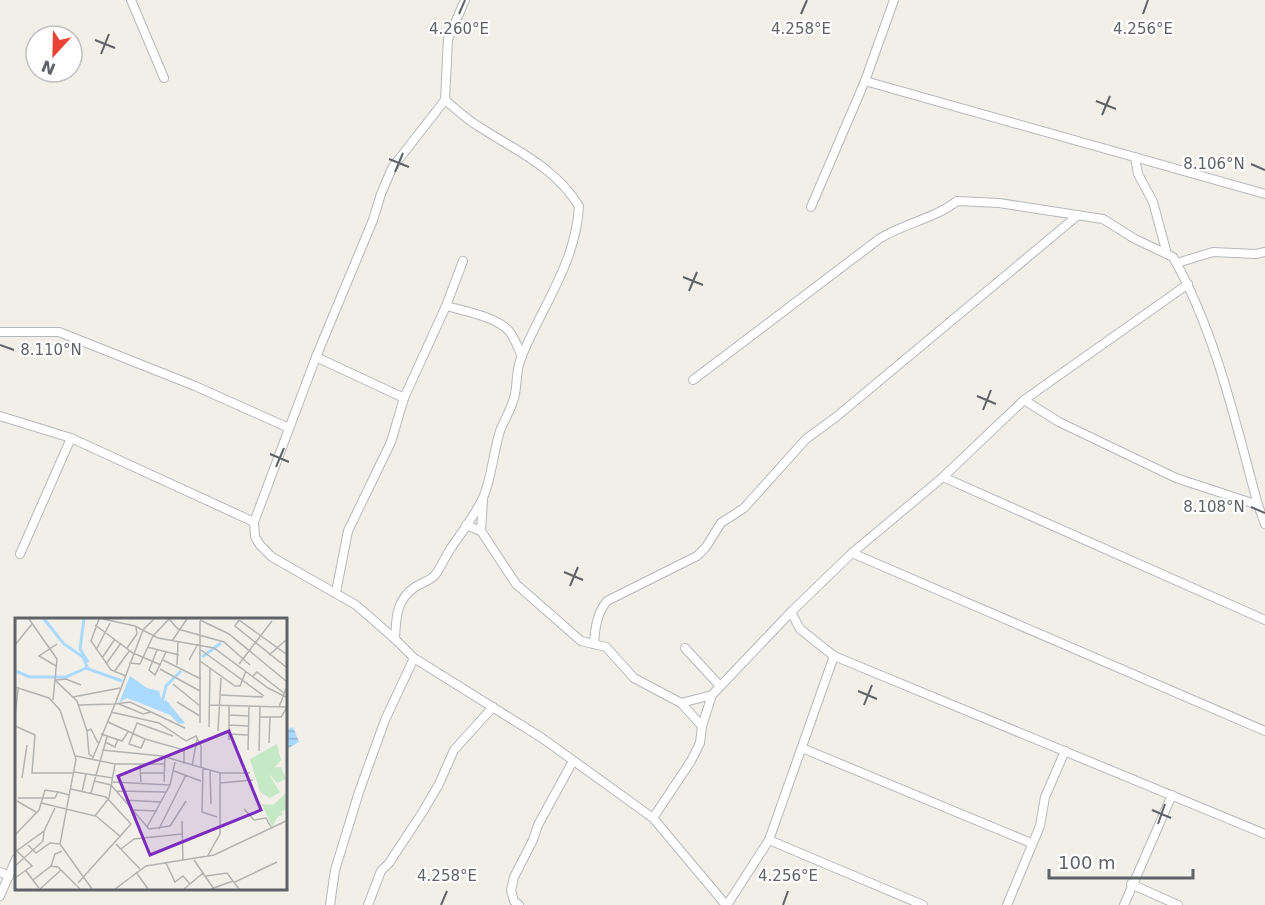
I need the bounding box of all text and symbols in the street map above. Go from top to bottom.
text: 4.260°E [429,20,489,38]
text: 4.258°E [771,20,831,38]
text: 4.256°E [1113,20,1173,38]
north arrow [24,24,84,84]
text: N [39,56,58,79]
text: 8.106°N [1183,155,1245,173]
text: 8.110°N [20,341,82,359]
text: 8.108°N [1183,498,1245,516]
inset map [15,618,286,890]
scale bar [1049,842,1193,880]
text: 100 m [1058,852,1116,873]
text: 4.258°E [417,867,477,885]
text: 4.256°E [758,867,818,885]

